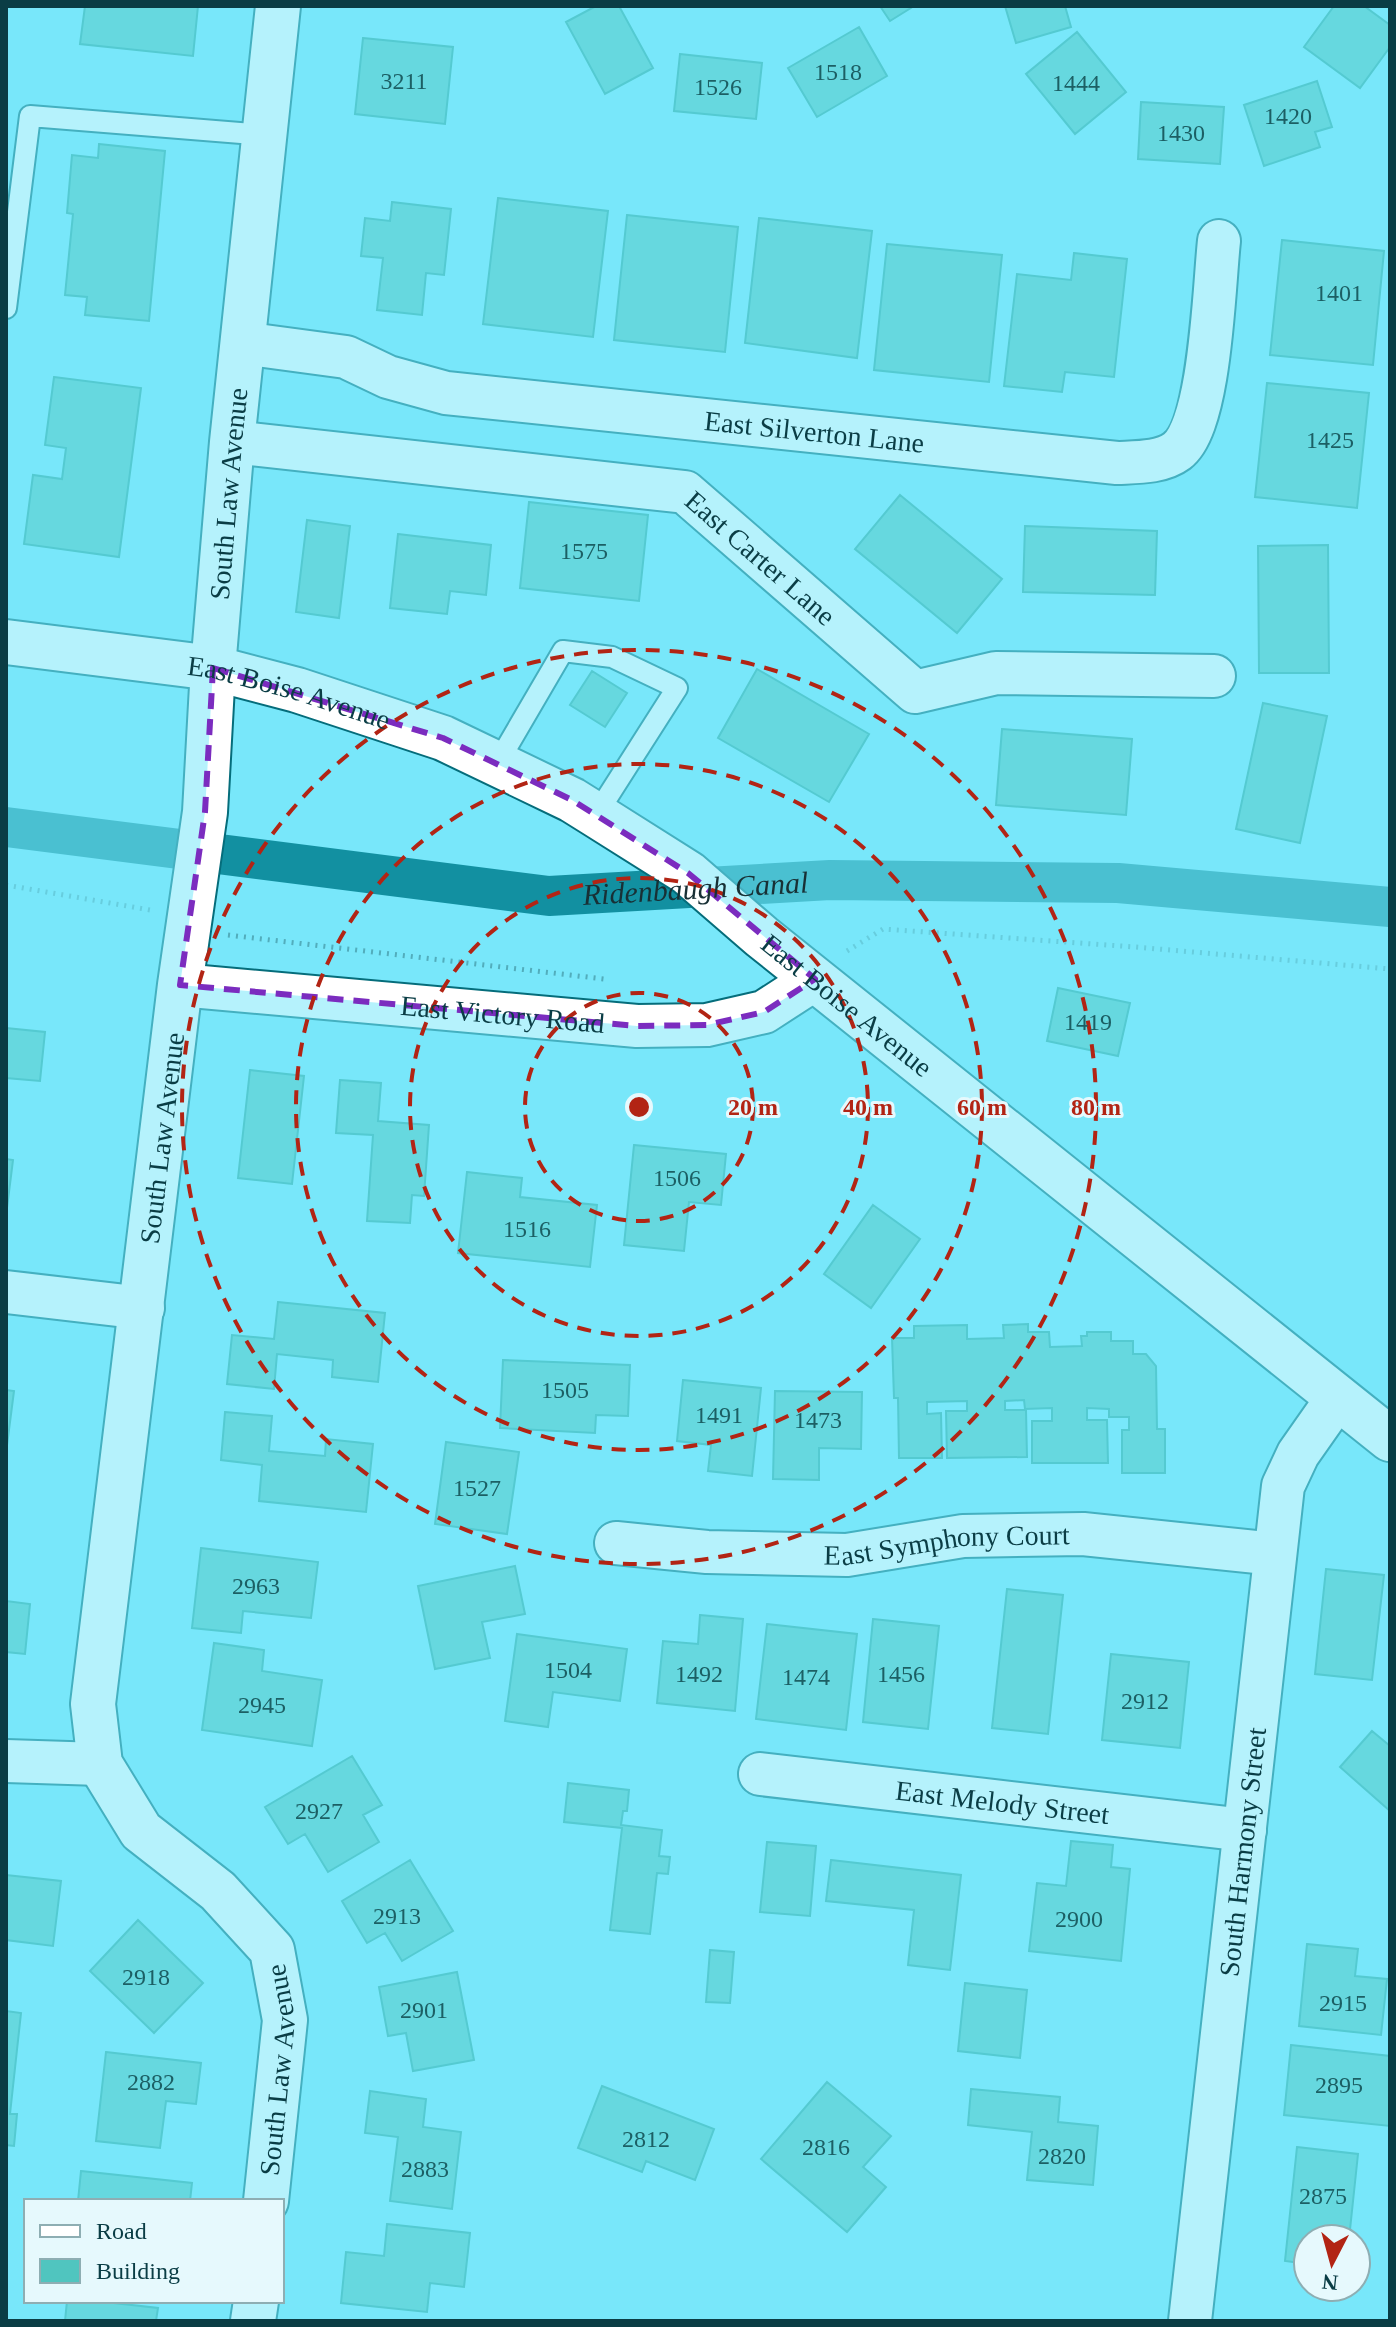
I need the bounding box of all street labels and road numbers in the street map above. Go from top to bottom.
street label: South Law Avenue [203,386,253,601]
street label: East Silverton Lane [703,405,926,458]
street label: East Carter Lane [679,484,842,631]
street label: East Boise Avenue [186,649,394,735]
street label: East Boise Avenue [755,927,939,1082]
street label: East Victory Road [399,989,606,1039]
street label: South Law Avenue [133,1030,190,1245]
street label: East Symphony Court [824,1519,1070,1571]
street label: South Harmony Street [1213,1725,1272,1978]
street label: East Melody Street [894,1774,1111,1830]
street label: South Law Avenue [253,1962,301,2177]

